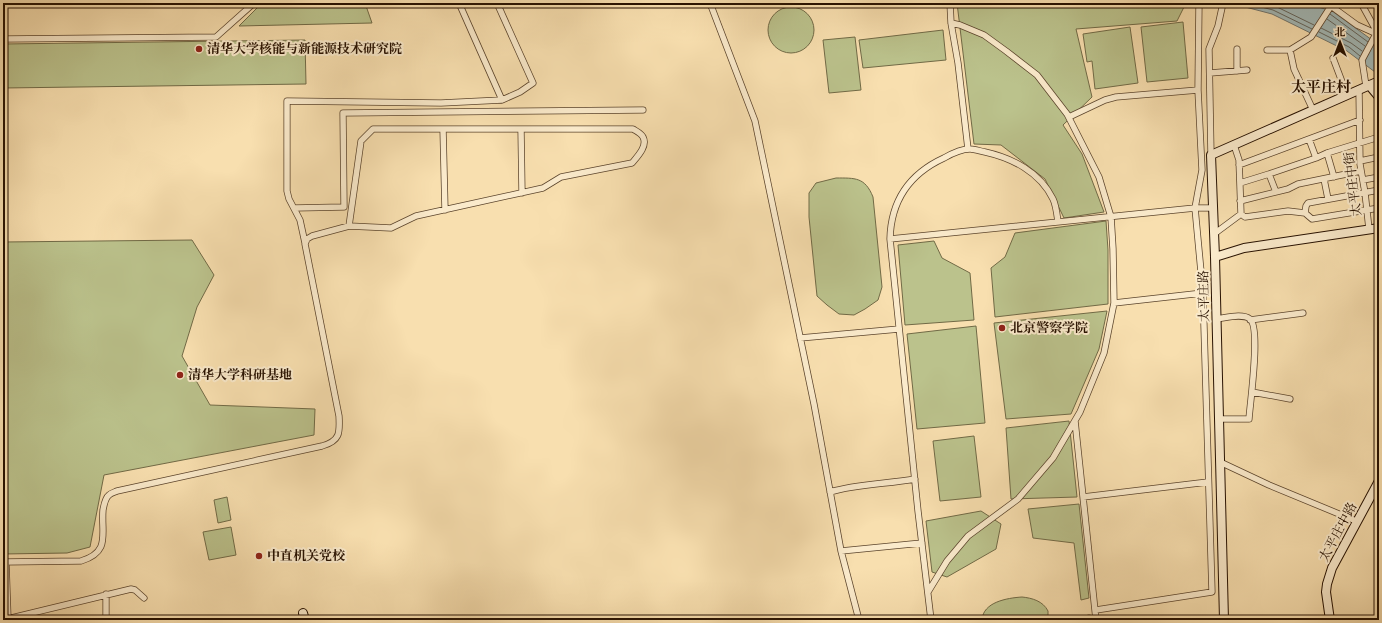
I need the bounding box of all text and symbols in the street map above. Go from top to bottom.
north arrow [1320,22,1360,62]
text: 北 [1335,26,1346,40]
place label: 清华大学核能与新能源技术研究院 [207,41,402,57]
marker: 清华大学核能与新能源技术研究院 [194,44,204,54]
district label: 太平庄村 [1291,78,1351,97]
street label: 太平庄中街 [1341,151,1365,217]
street label: 太平庄路 [1196,270,1212,322]
place label: 北京警察学院 [1010,320,1088,336]
marker: 北京警察学院 [997,323,1007,333]
place label: 清华大学科研基地 [188,367,292,383]
marker: 清华大学科研基地 [175,370,185,380]
street label: 太平庄中路 [1316,500,1360,564]
place label: 中直机关党校 [267,548,345,564]
marker: 中直机关党校 [254,551,264,561]

